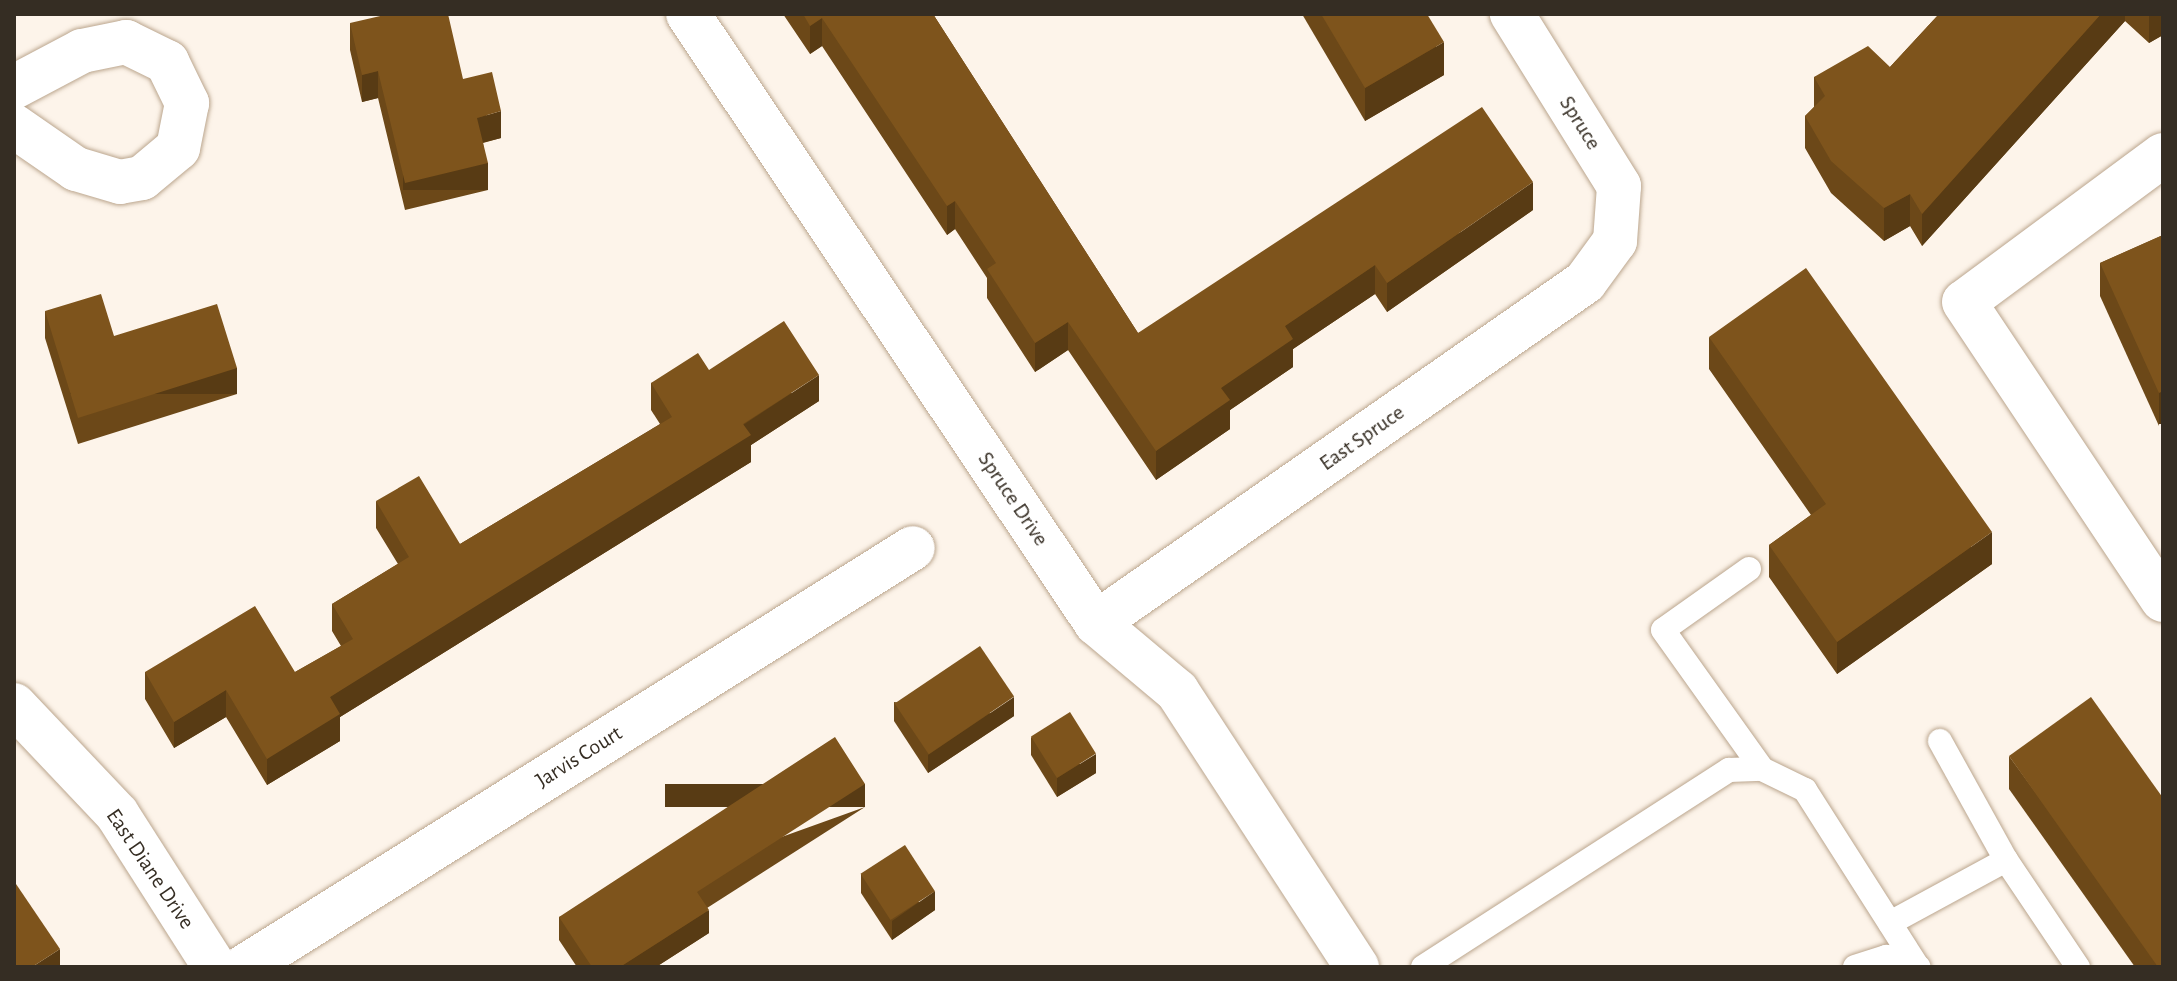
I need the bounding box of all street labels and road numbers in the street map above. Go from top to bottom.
street label: Spruce [1553,91,1607,155]
street label: East Spruce [1315,399,1409,477]
street label: Spruce Drive [972,447,1054,551]
street label: Jarvis Court [531,720,627,794]
street label: East Diane Drive [100,804,200,934]

